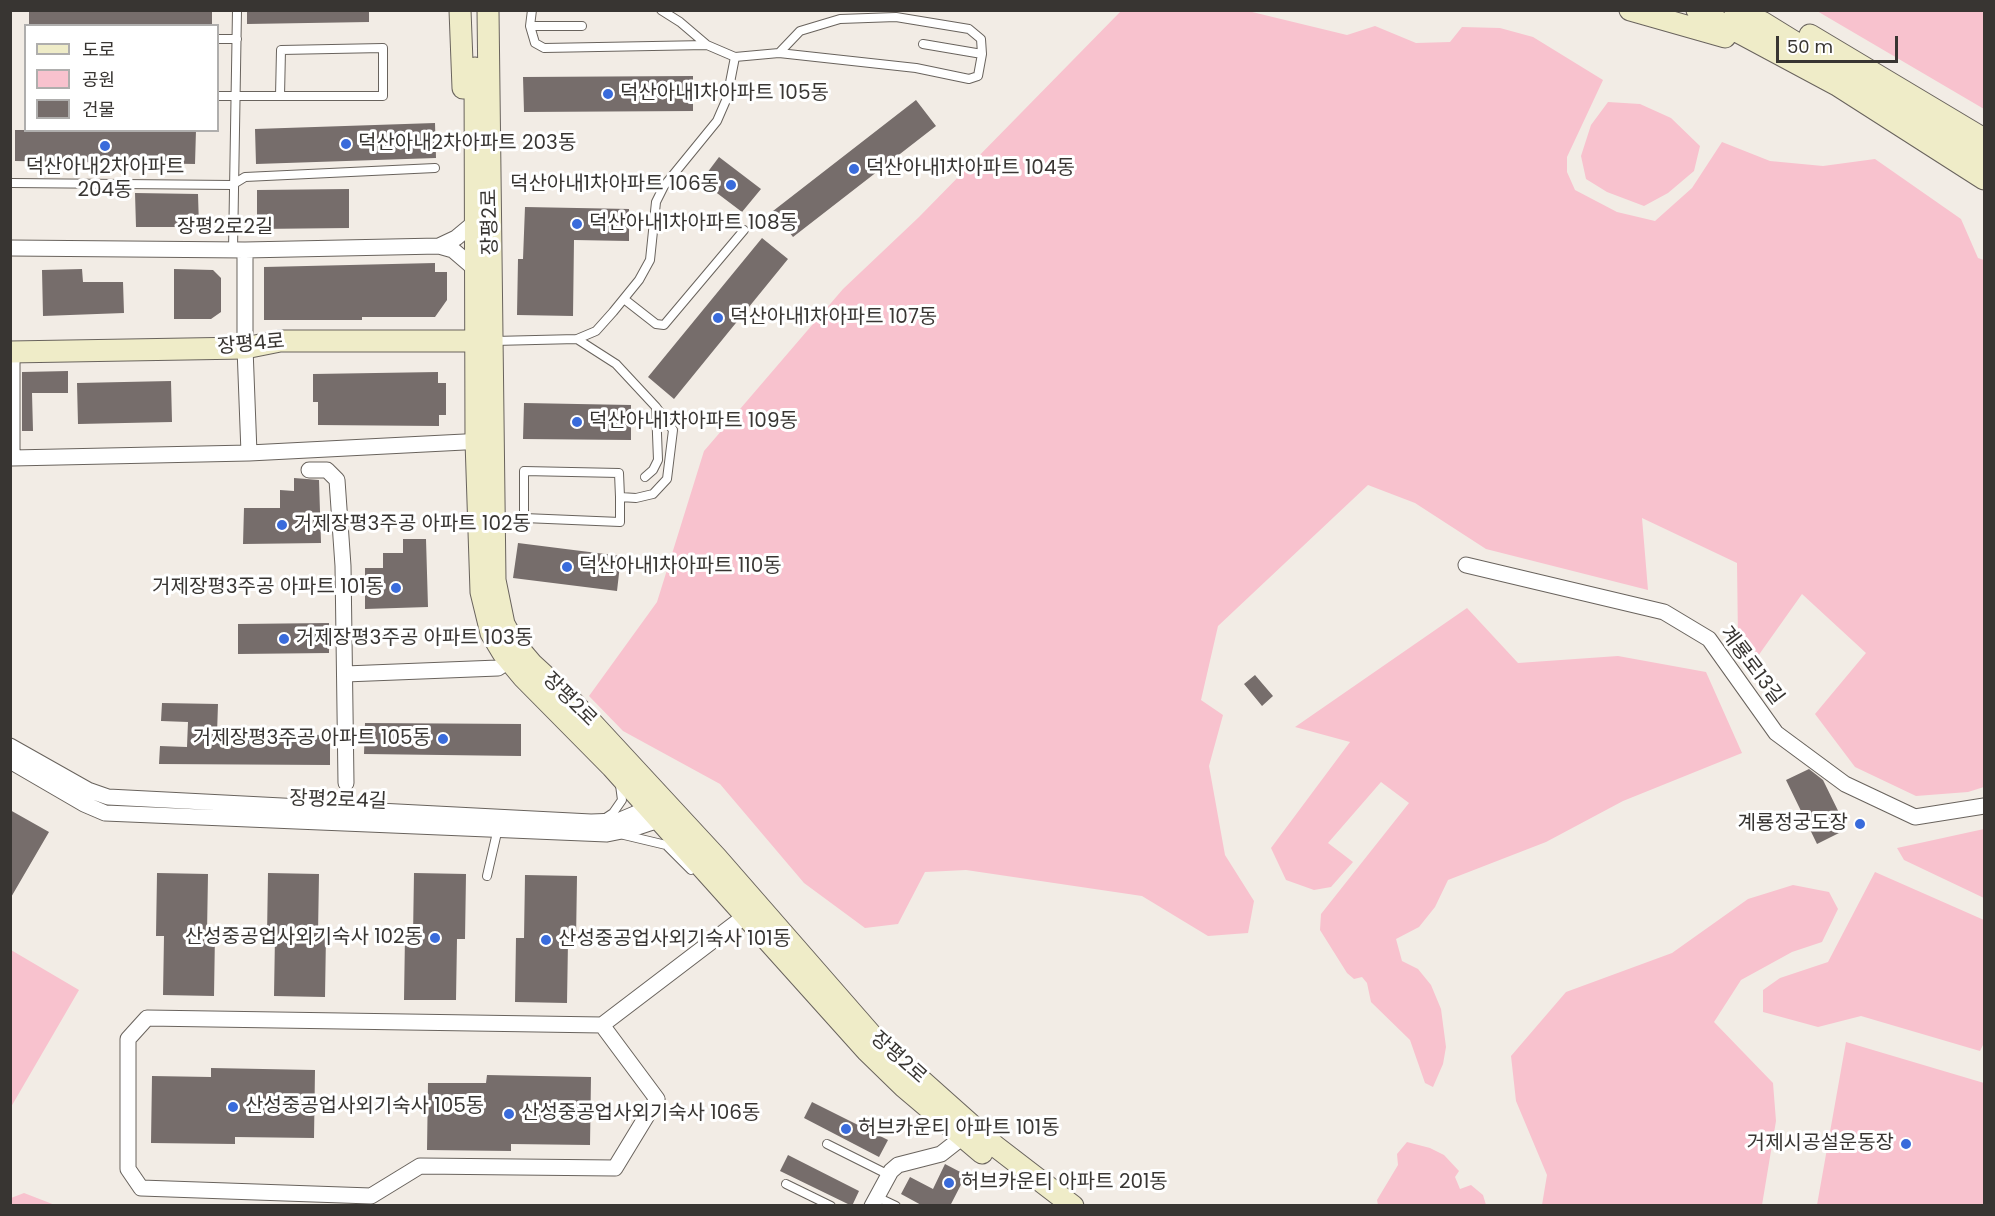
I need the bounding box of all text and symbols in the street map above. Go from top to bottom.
legend [24,24,219,132]
scale bar [1779,24,1900,62]
text: 50 m [1787,34,1833,59]
text: 도로 [82,37,115,62]
text: 공원 [82,67,115,92]
place label: 덕산아내1차아파트 105동 [620,82,829,106]
marker: 덕산아내1차아파트 105동 [601,87,615,101]
text: 건물 [82,97,115,122]
place label: 덕산아내2차아파트 203동 [358,132,576,156]
marker: 덕산아내2차아파트 203동 [339,137,353,151]
marker: 덕산아내2차아파트 204동 [98,139,112,153]
place label: 덕산아내2차아파트 204동 [26,156,184,203]
place label: 덕산아내1차아파트 104동 [866,157,1075,181]
marker: 덕산아내1차아파트 104동 [847,162,861,176]
place label: 덕산아내1차아파트 106동 [510,173,719,197]
marker: 덕산아내1차아파트 106동 [724,178,738,192]
street label: 장평2로 [478,188,504,256]
place label: 덕산아내1차아파트 108동 [589,212,798,236]
street label: 장평2로2길 [177,216,273,240]
marker: 덕산아내1차아파트 108동 [570,217,584,231]
place label: 덕산아내1차아파트 107동 [730,306,937,330]
marker: 덕산아내1차아파트 107동 [711,311,725,325]
street label: 장평4로 [216,330,286,360]
place label: 덕산아내1차아파트 109동 [589,410,798,434]
marker: 덕산아내1차아파트 109동 [570,415,584,429]
place label: 거제장평3주공 아파트 102동 [294,513,531,537]
marker: 거제장평3주공 아파트 102동 [275,518,289,532]
place label: 덕산아내1차아파트 110동 [579,555,782,579]
marker: 덕산아내1차아파트 110동 [560,560,574,574]
place label: 거제장평3주공 아파트 101동 [152,576,384,600]
marker: 거제장평3주공 아파트 101동 [389,581,403,595]
street label: 계룡로13길 [1714,622,1788,710]
place label: 거제장평3주공 아파트 103동 [296,627,533,651]
marker: 거제장평3주공 아파트 103동 [277,632,291,646]
street label: 장평2로 [537,668,601,732]
place label: 거제장평3주공 아파트 105동 [193,727,431,751]
marker: 거제장평3주공 아파트 105동 [436,732,450,746]
street label: 장평2로4길 [289,787,387,815]
place label: 계룡정궁도장 [1738,812,1848,836]
marker: 계룡정궁도장 [1853,817,1867,831]
place label: 산성중공업사외기숙사 102동 [185,926,423,950]
place label: 산성중공업사외기숙사 101동 [558,928,791,952]
marker: 산성중공업사외기숙사 102동 [428,931,442,945]
marker: 산성중공업사외기숙사 101동 [539,933,553,947]
street label: 장평2로 [865,1027,931,1089]
place label: 산성중공업사외기숙사 105동 [245,1095,484,1119]
marker: 산성중공업사외기숙사 105동 [226,1100,240,1114]
place label: 산성중공업사외기숙사 106동 [521,1102,760,1126]
marker: 산성중공업사외기숙사 106동 [502,1107,516,1121]
place label: 허브카운티 아파트 101동 [858,1117,1060,1141]
marker: 허브카운티 아파트 101동 [839,1122,853,1136]
place label: 거제시공설운동장 [1747,1132,1894,1156]
marker: 거제시공설운동장 [1899,1137,1913,1151]
place label: 허브카운티 아파트 201동 [961,1171,1168,1195]
marker: 허브카운티 아파트 201동 [942,1176,956,1190]

